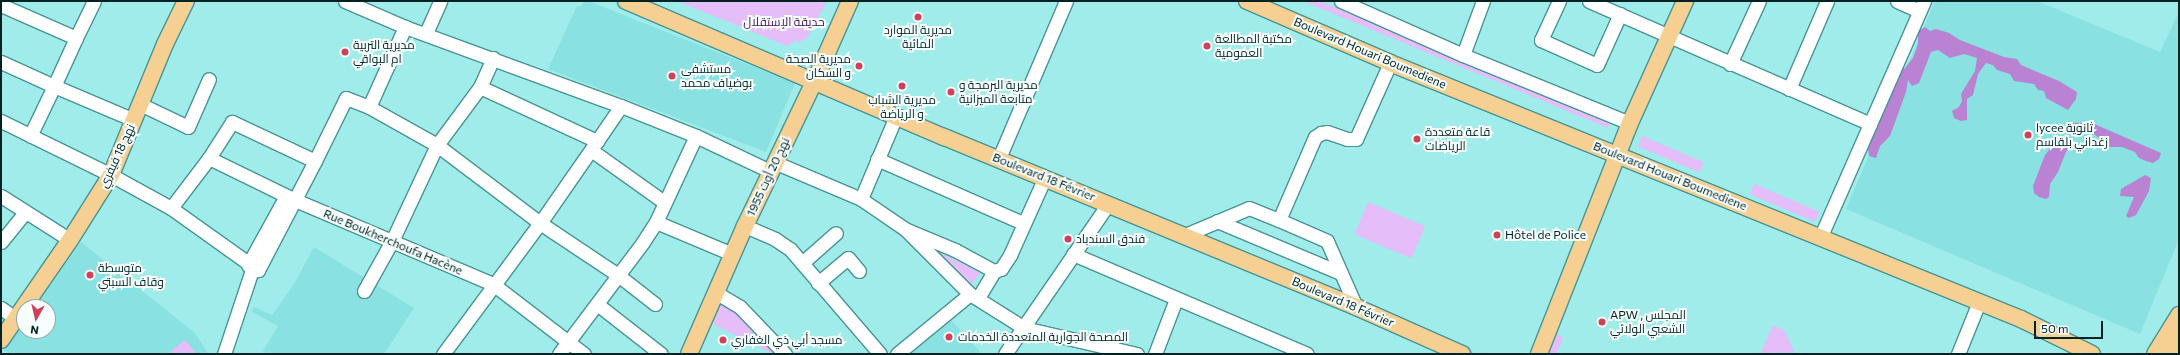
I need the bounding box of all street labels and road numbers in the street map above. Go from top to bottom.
street label: Boulevard Houari Boumediene [1292,14,1448,92]
street label: نهج 18 فيفري [96,122,138,190]
street label: نهج 20 أوت 1955 [743,135,793,219]
street label: Boulevard Houari Boumediene [1591,139,1749,213]
street label: Boulevard 18 Février [990,150,1098,204]
street label: Rue Boukherchoufa Hacène [321,206,465,278]
street label: Boulevard 18 Février [1290,274,1396,330]

